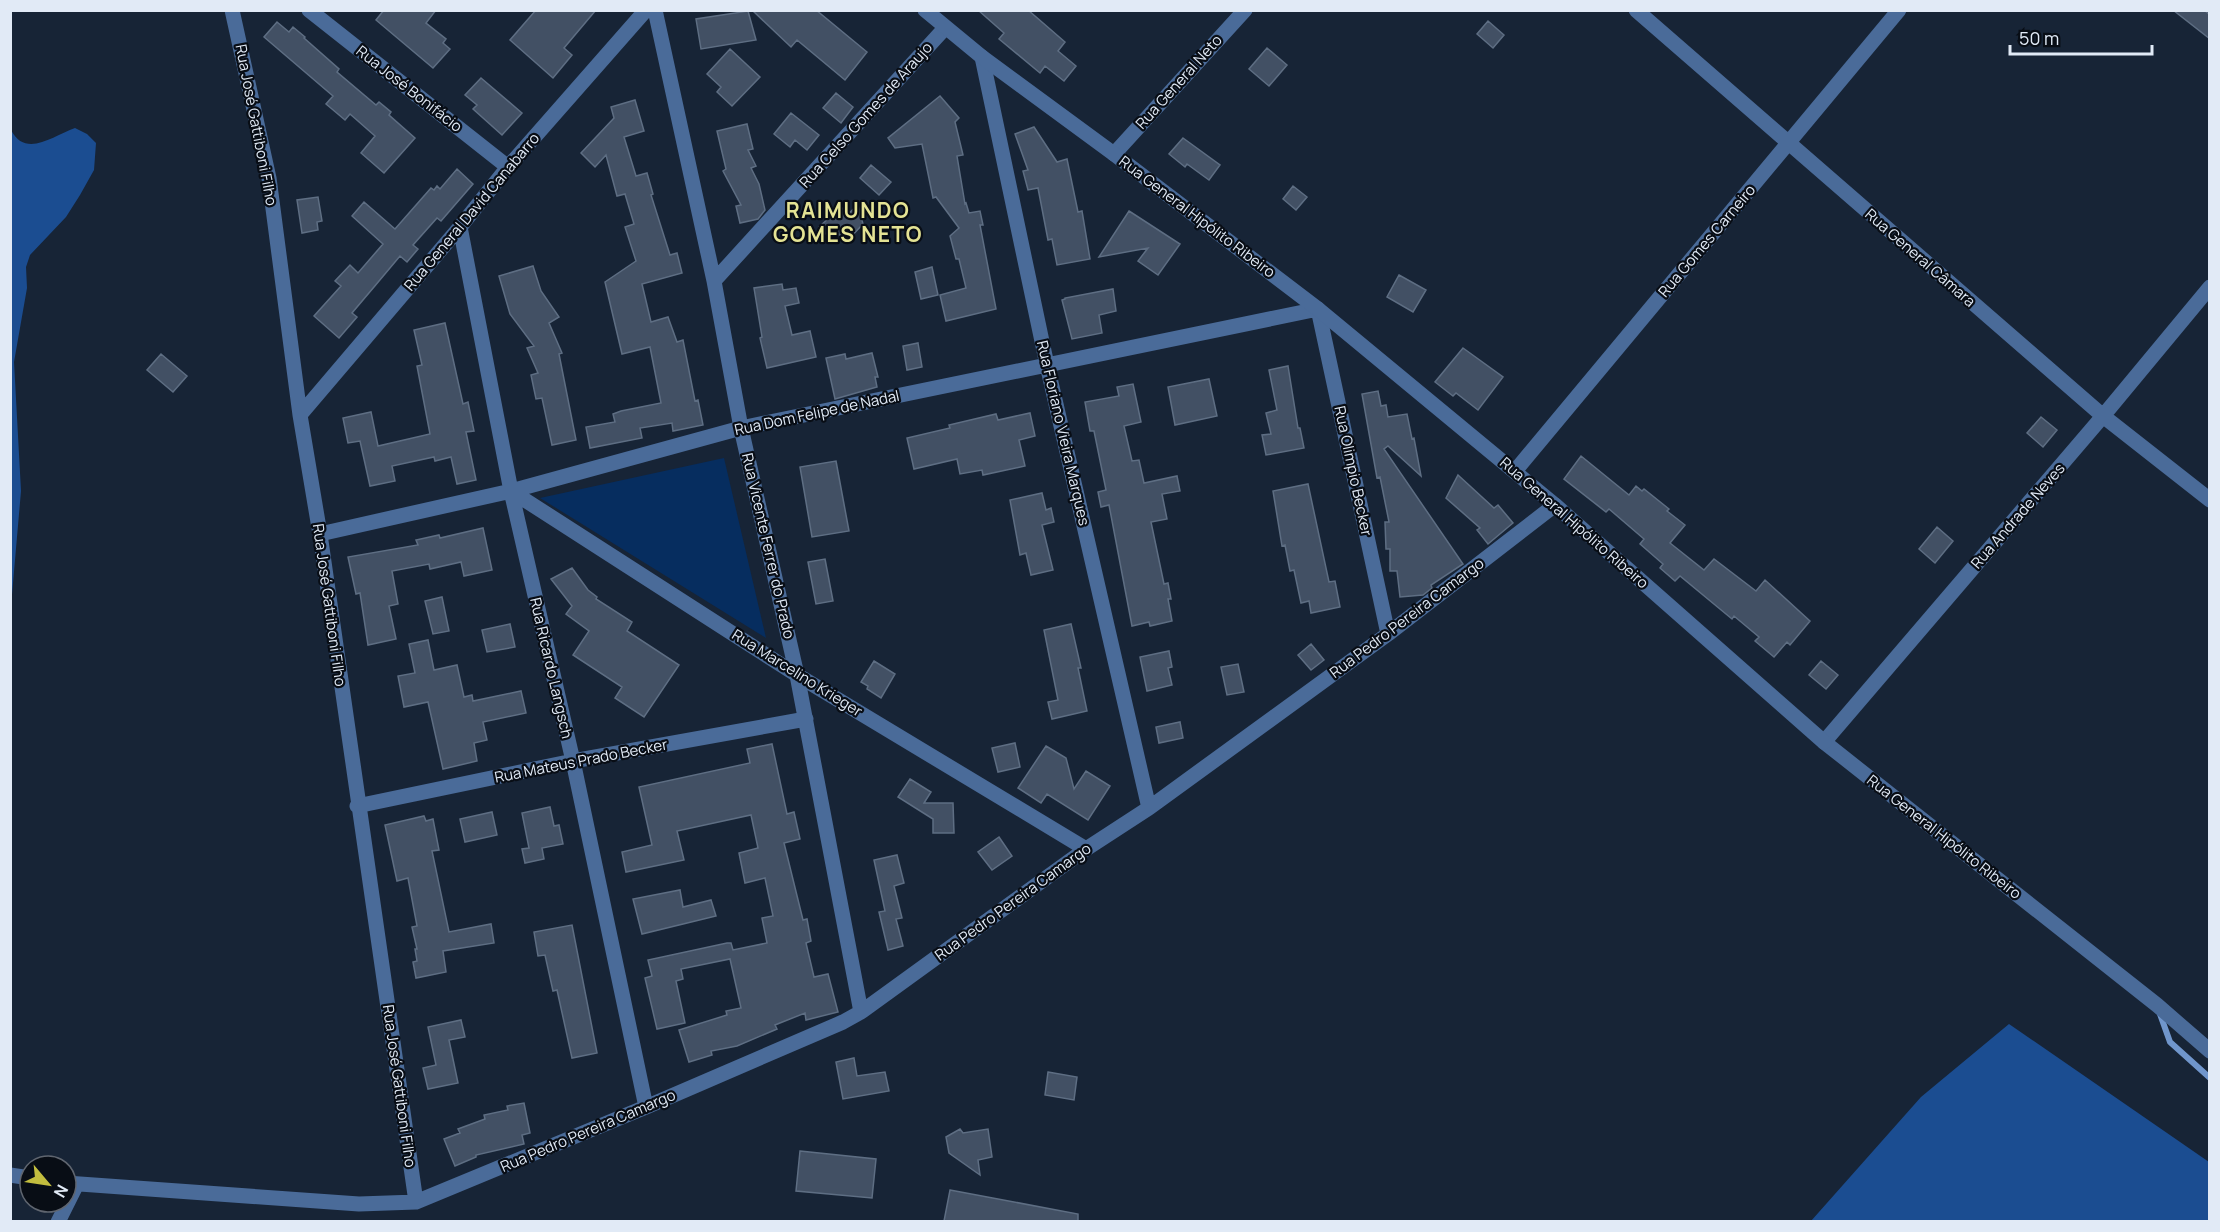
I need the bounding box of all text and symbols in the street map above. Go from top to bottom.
scale bar [2010,18,2152,56]
text: 50 m [2019,26,2059,50]
street label: Rua General Neto [1131,30,1227,133]
street label: Rua Celso Gomes de Araujo [794,37,937,192]
street label: Rua José Bonifácio [352,40,467,137]
street label: Rua José Gattiboni Filho [231,42,282,208]
street label: Rua General David Canabarro [399,128,544,295]
street label: Rua General Hipólito Ribeiro [1115,151,1280,282]
street label: Rua Gomes Carneiro [1653,180,1760,302]
district label: RAIMUNDO GOMES NETO [773,196,923,248]
street label: Rua General Câmara [1861,204,1980,311]
street label: Rua Floriano Vieira Marques [1032,338,1095,528]
street label: Rua Dom Felipe de Nadal [733,385,901,440]
street label: Rua Olimpio Becker [1329,404,1378,538]
street label: Rua Vicente Ferrer do Prado [737,451,800,641]
street label: Rua General Hipólito Ribeiro [1495,452,1653,593]
street label: Rua Andrade Neves [1966,458,2069,573]
street label: Rua José Gattiboni Filho [308,522,351,688]
street label: Rua Pedro Pereira Camargo [1325,553,1488,683]
street label: Rua Ricardo Langsch [525,595,578,741]
street label: Rua Marcelino Krieger [728,624,867,722]
street label: Rua Mateus Prado Becker [493,733,670,788]
street label: Rua General Hipólito Ribeiro [1863,770,2026,904]
street label: Rua Pedro Pereira Camargo [930,838,1095,965]
street label: Rua José Gattiboni Filho [378,1003,421,1169]
street label: Rua Pedro Pereira Camargo [497,1084,679,1177]
north arrow [18,1154,78,1214]
text: N [49,1181,74,1202]

